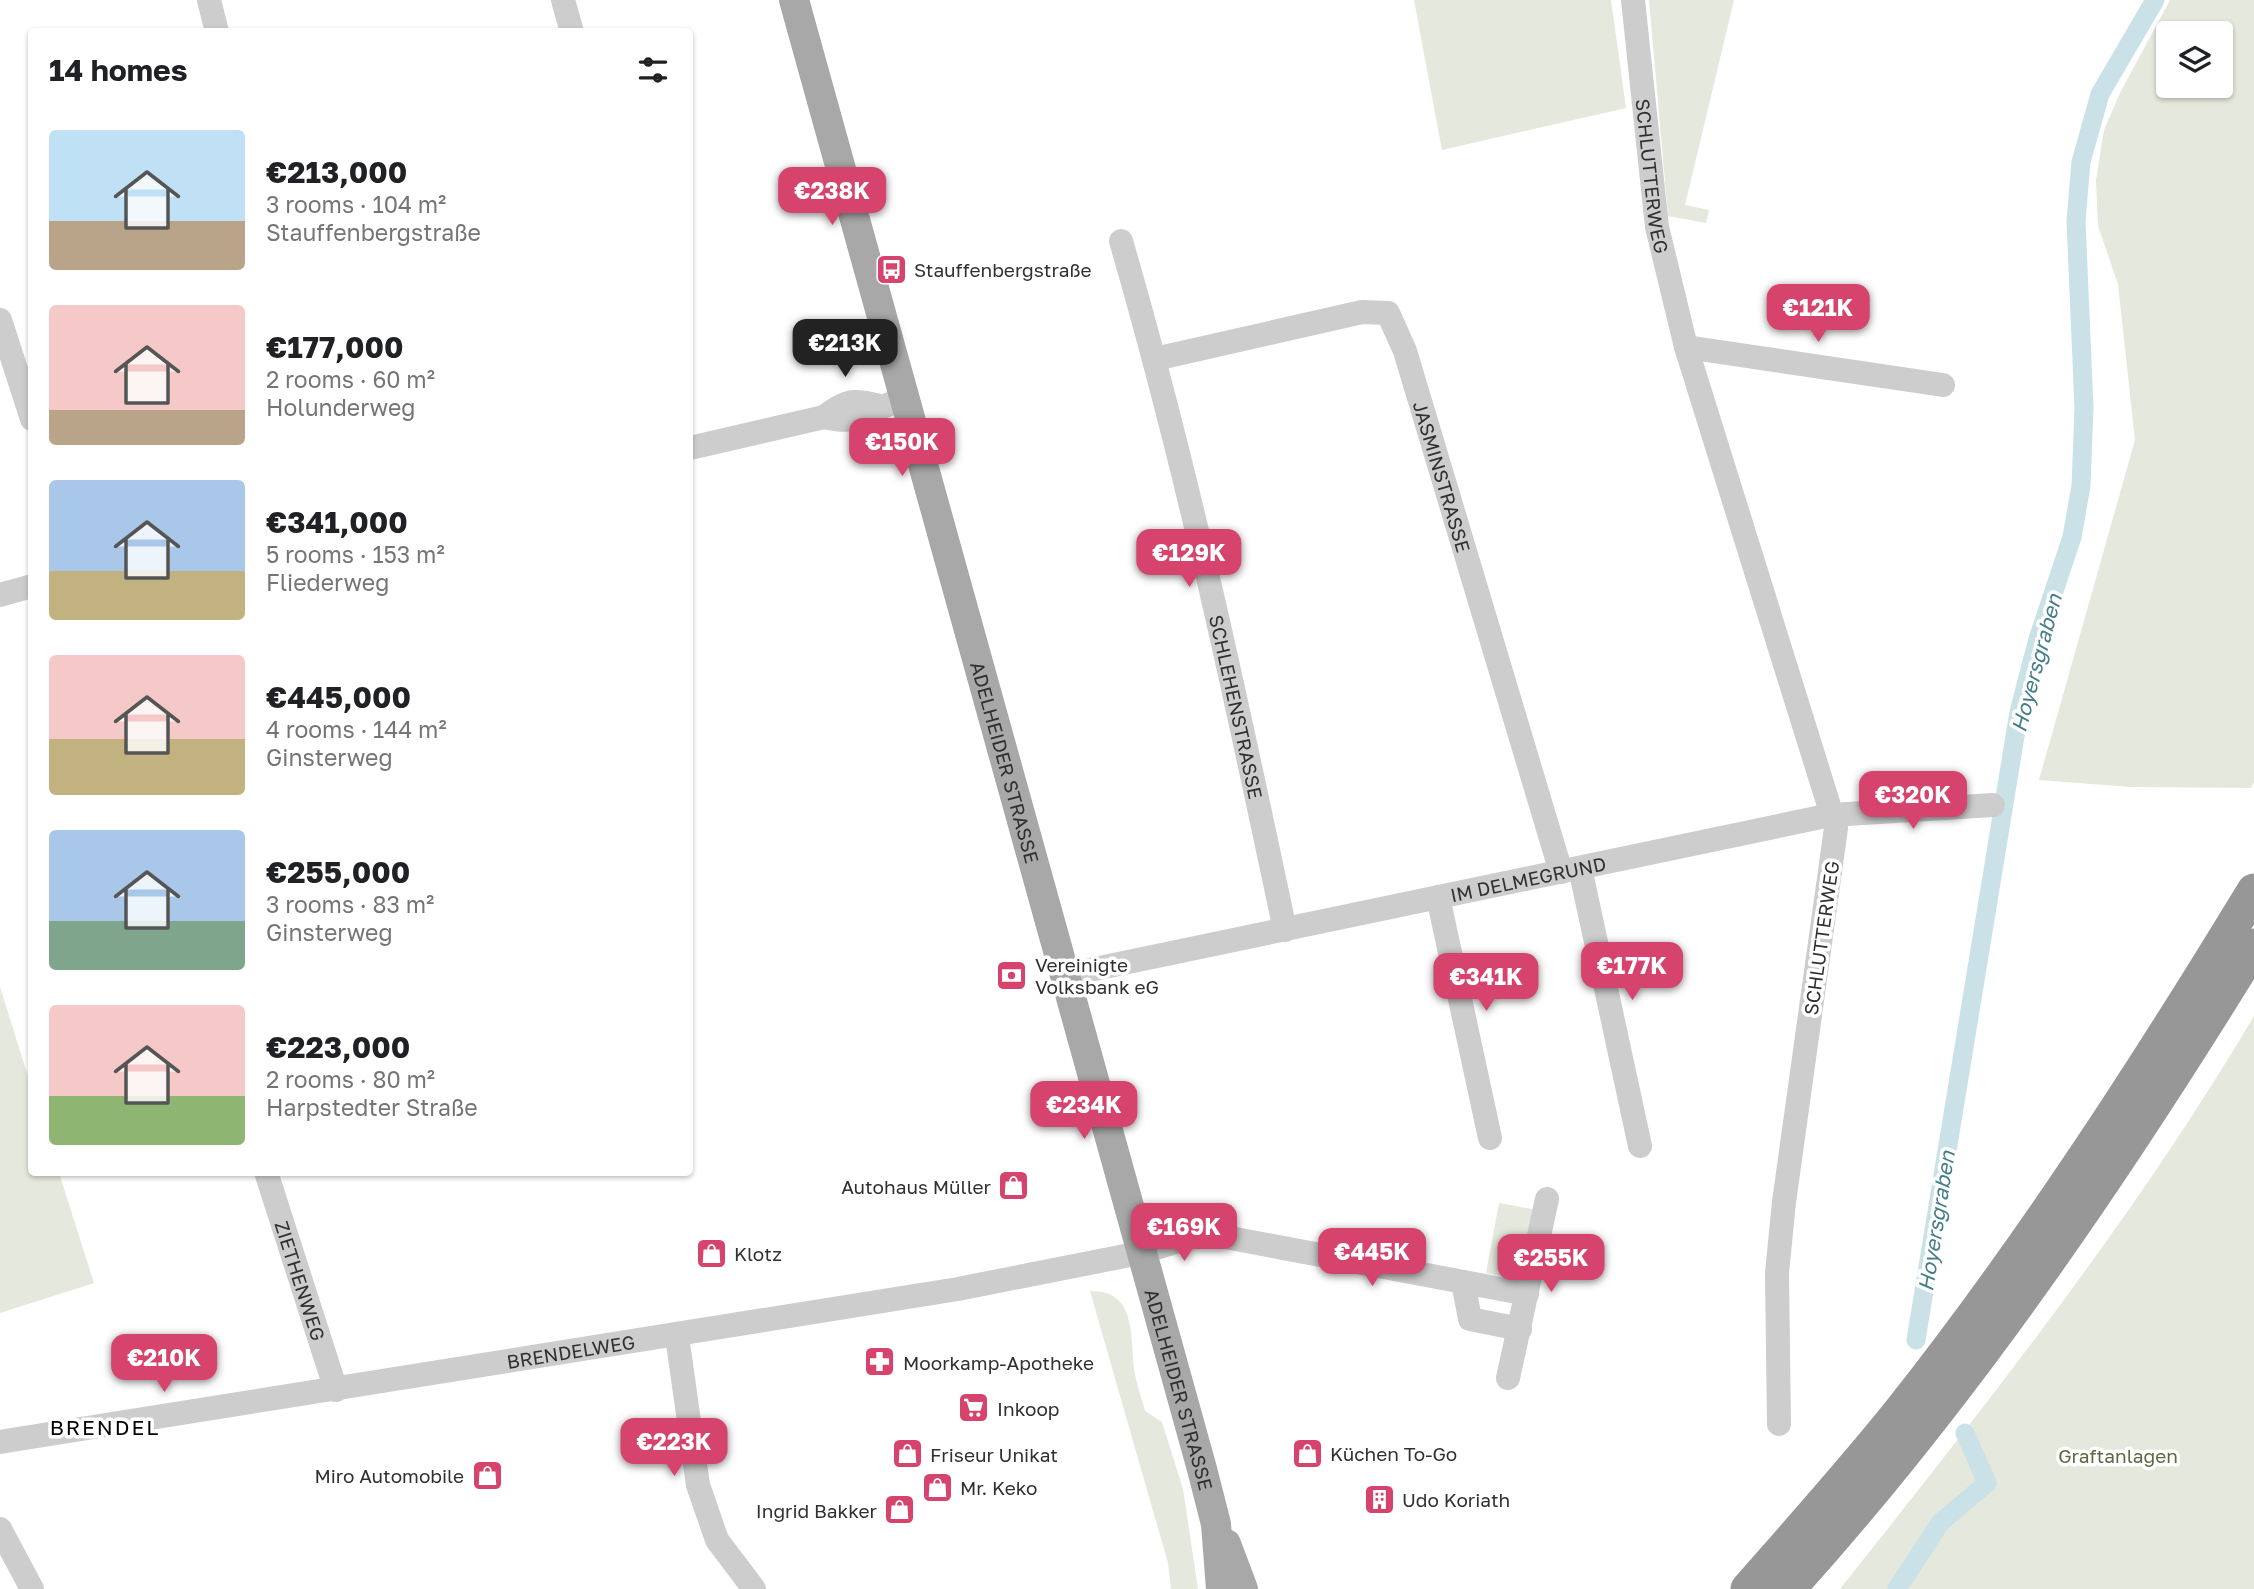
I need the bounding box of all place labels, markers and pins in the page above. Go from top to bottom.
pin: €238K [783,168,881,227]
bus stop icon: Stauffenbergstraße [874,252,908,286]
place label: Stauffenbergstraße [914,258,1091,281]
pin: €121K [1769,284,1867,344]
pin: €213K [796,320,894,379]
pin: €150K [853,419,951,478]
pin: €129K [1140,530,1238,589]
pin: €320K [1864,772,1962,831]
pin: €177K [1583,942,1681,1002]
place label: Vereinigte Volksbank eG [1035,953,1159,998]
pin: €341K [1437,954,1535,1013]
bank icon: Vereinigte Volksbank eG [995,958,1029,992]
pin: €234K [1035,1082,1133,1141]
shop icon: Autohaus Müller [997,1169,1031,1203]
place label: Autohaus Müller [841,1175,992,1198]
pin: €169K [1135,1204,1233,1263]
pin: €445K [1323,1228,1421,1288]
pin: €255K [1502,1234,1600,1294]
shop icon: Klotz [694,1236,728,1270]
place label: Klotz [734,1242,782,1265]
pin: €210K [115,1334,213,1394]
pharmacy icon: Moorkamp-Apotheke [863,1345,897,1379]
place label: Moorkamp-Apotheke [903,1351,1094,1374]
supermarket icon: Inkoop [957,1391,991,1425]
place label: Inkoop [997,1397,1060,1420]
pin: €223K [625,1418,723,1478]
shop icon: Küchen To-Go [1290,1436,1324,1470]
shop icon: Friseur Unikat [890,1437,924,1471]
place label: Küchen To-Go [1330,1442,1457,1465]
place label: Friseur Unikat [930,1443,1058,1466]
shop icon: Miro Automobile [470,1458,504,1492]
place label: Miro Automobile [314,1464,464,1487]
shop icon: Mr. Keko [920,1470,954,1504]
place label: Mr. Keko [960,1476,1037,1499]
building icon: Udo Koriath [1362,1482,1396,1516]
place label: Udo Koriath [1402,1488,1510,1511]
shop icon: Ingrid Bakker [883,1493,917,1527]
place label: Ingrid Bakker [756,1499,878,1522]

